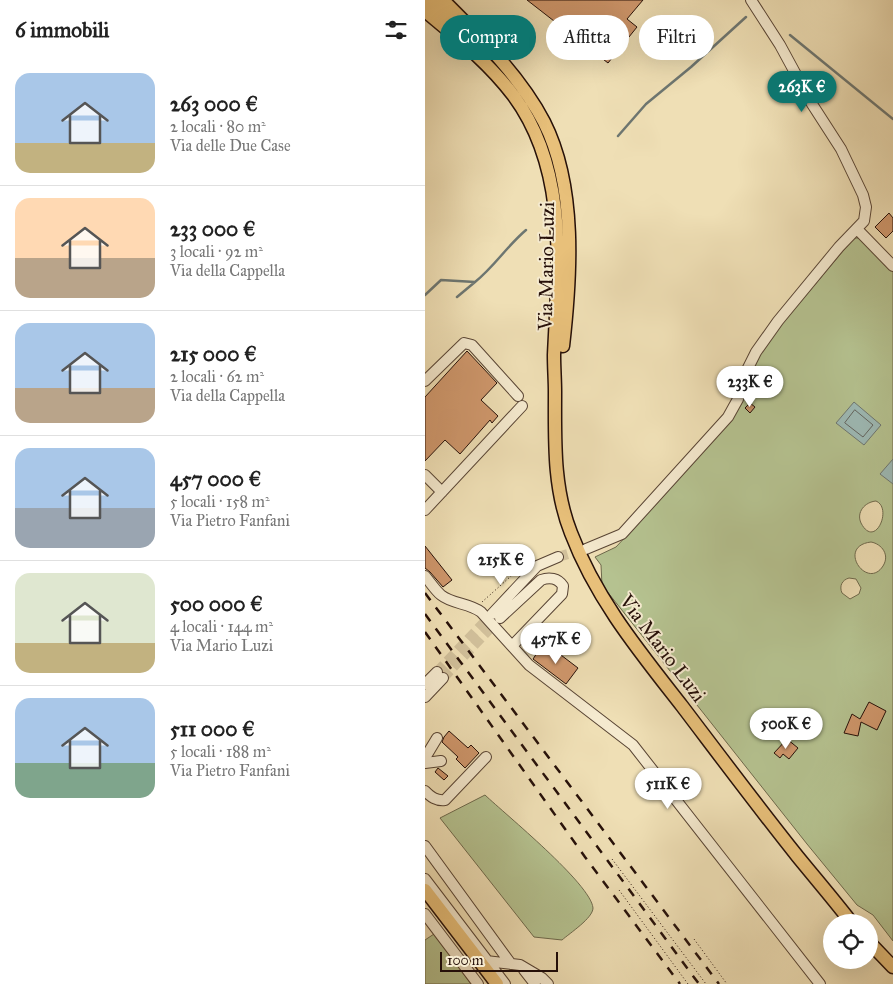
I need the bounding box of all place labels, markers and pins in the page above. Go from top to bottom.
pin: 263K € [761,70,843,113]
pin: 233K € [709,366,791,408]
pin: 215K € [460,544,542,586]
pin: 457K € [515,622,597,665]
pin: 500K € [745,708,827,750]
pin: 511K € [627,768,709,810]

